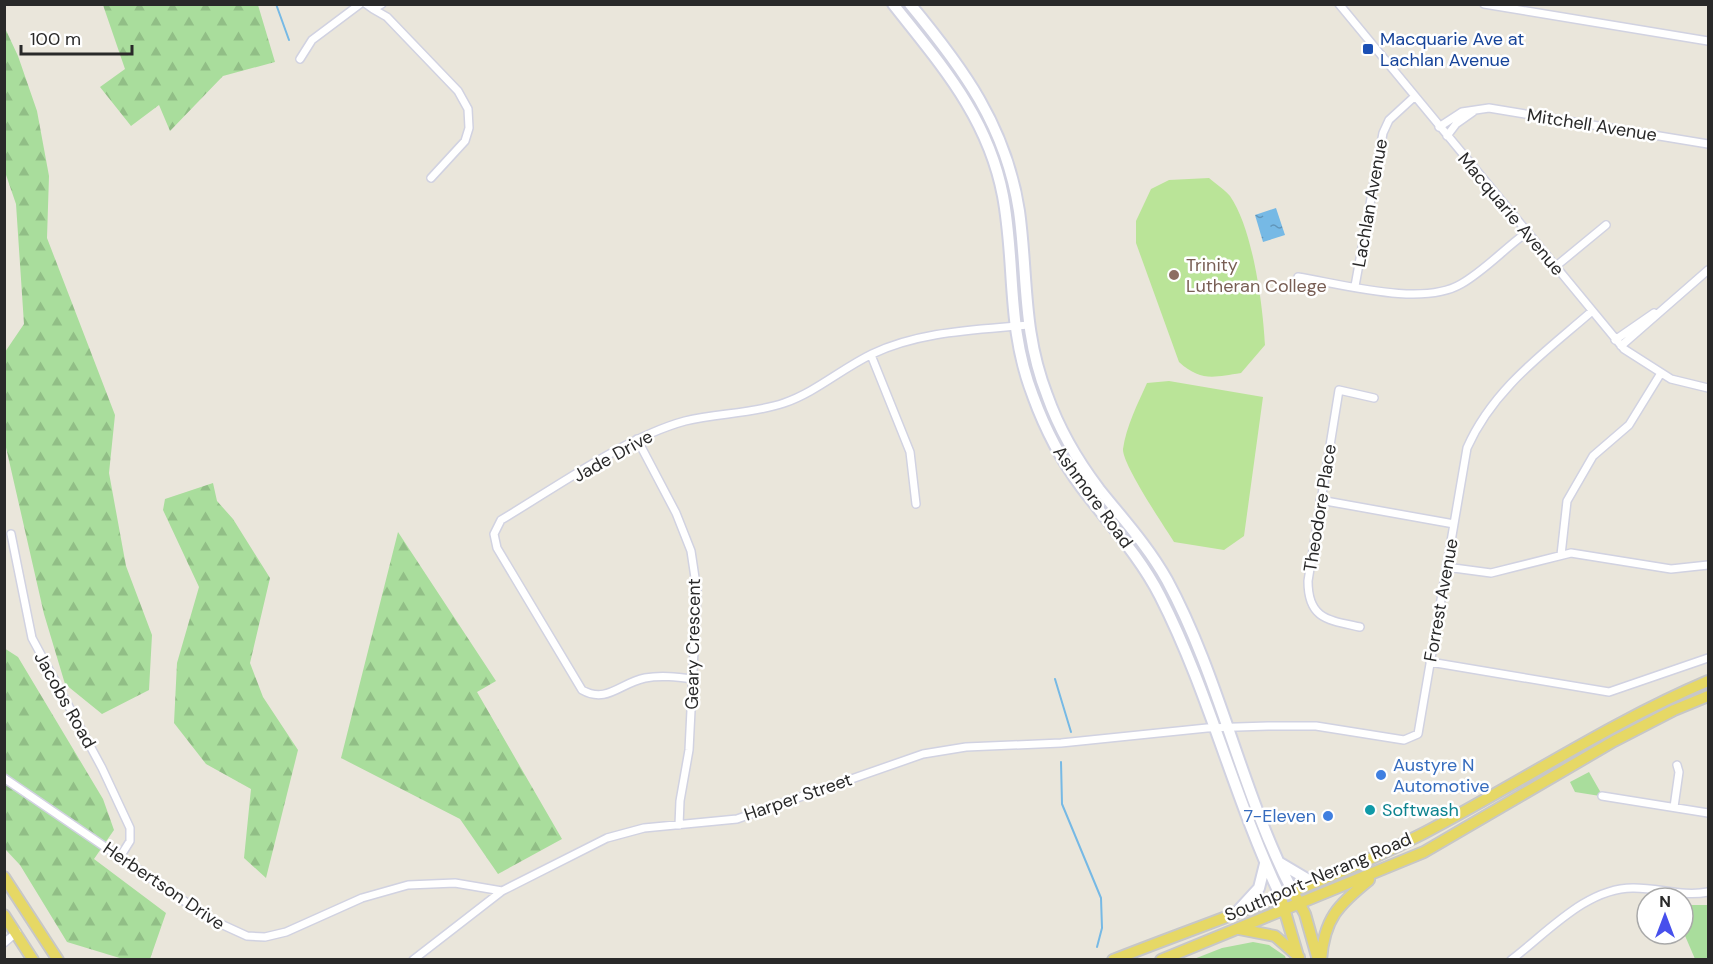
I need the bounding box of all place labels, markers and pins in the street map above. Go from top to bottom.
place label: Macquarie Ave at Lachlan Avenue [1380,27,1524,72]
marker: Macquarie Ave at Lachlan Avenue [1361,42,1375,56]
place label: Trinity Lutheran College [1186,253,1327,298]
marker: Trinity Lutheran College [1167,268,1181,282]
place label: Austyre N Automotive [1393,753,1490,798]
marker: Austyre N Automotive [1374,768,1388,782]
place label: Softwash [1382,798,1459,822]
marker: Softwash [1363,803,1377,817]
place label: 7-Eleven [1244,804,1316,828]
marker: 7-Eleven [1321,809,1335,823]

